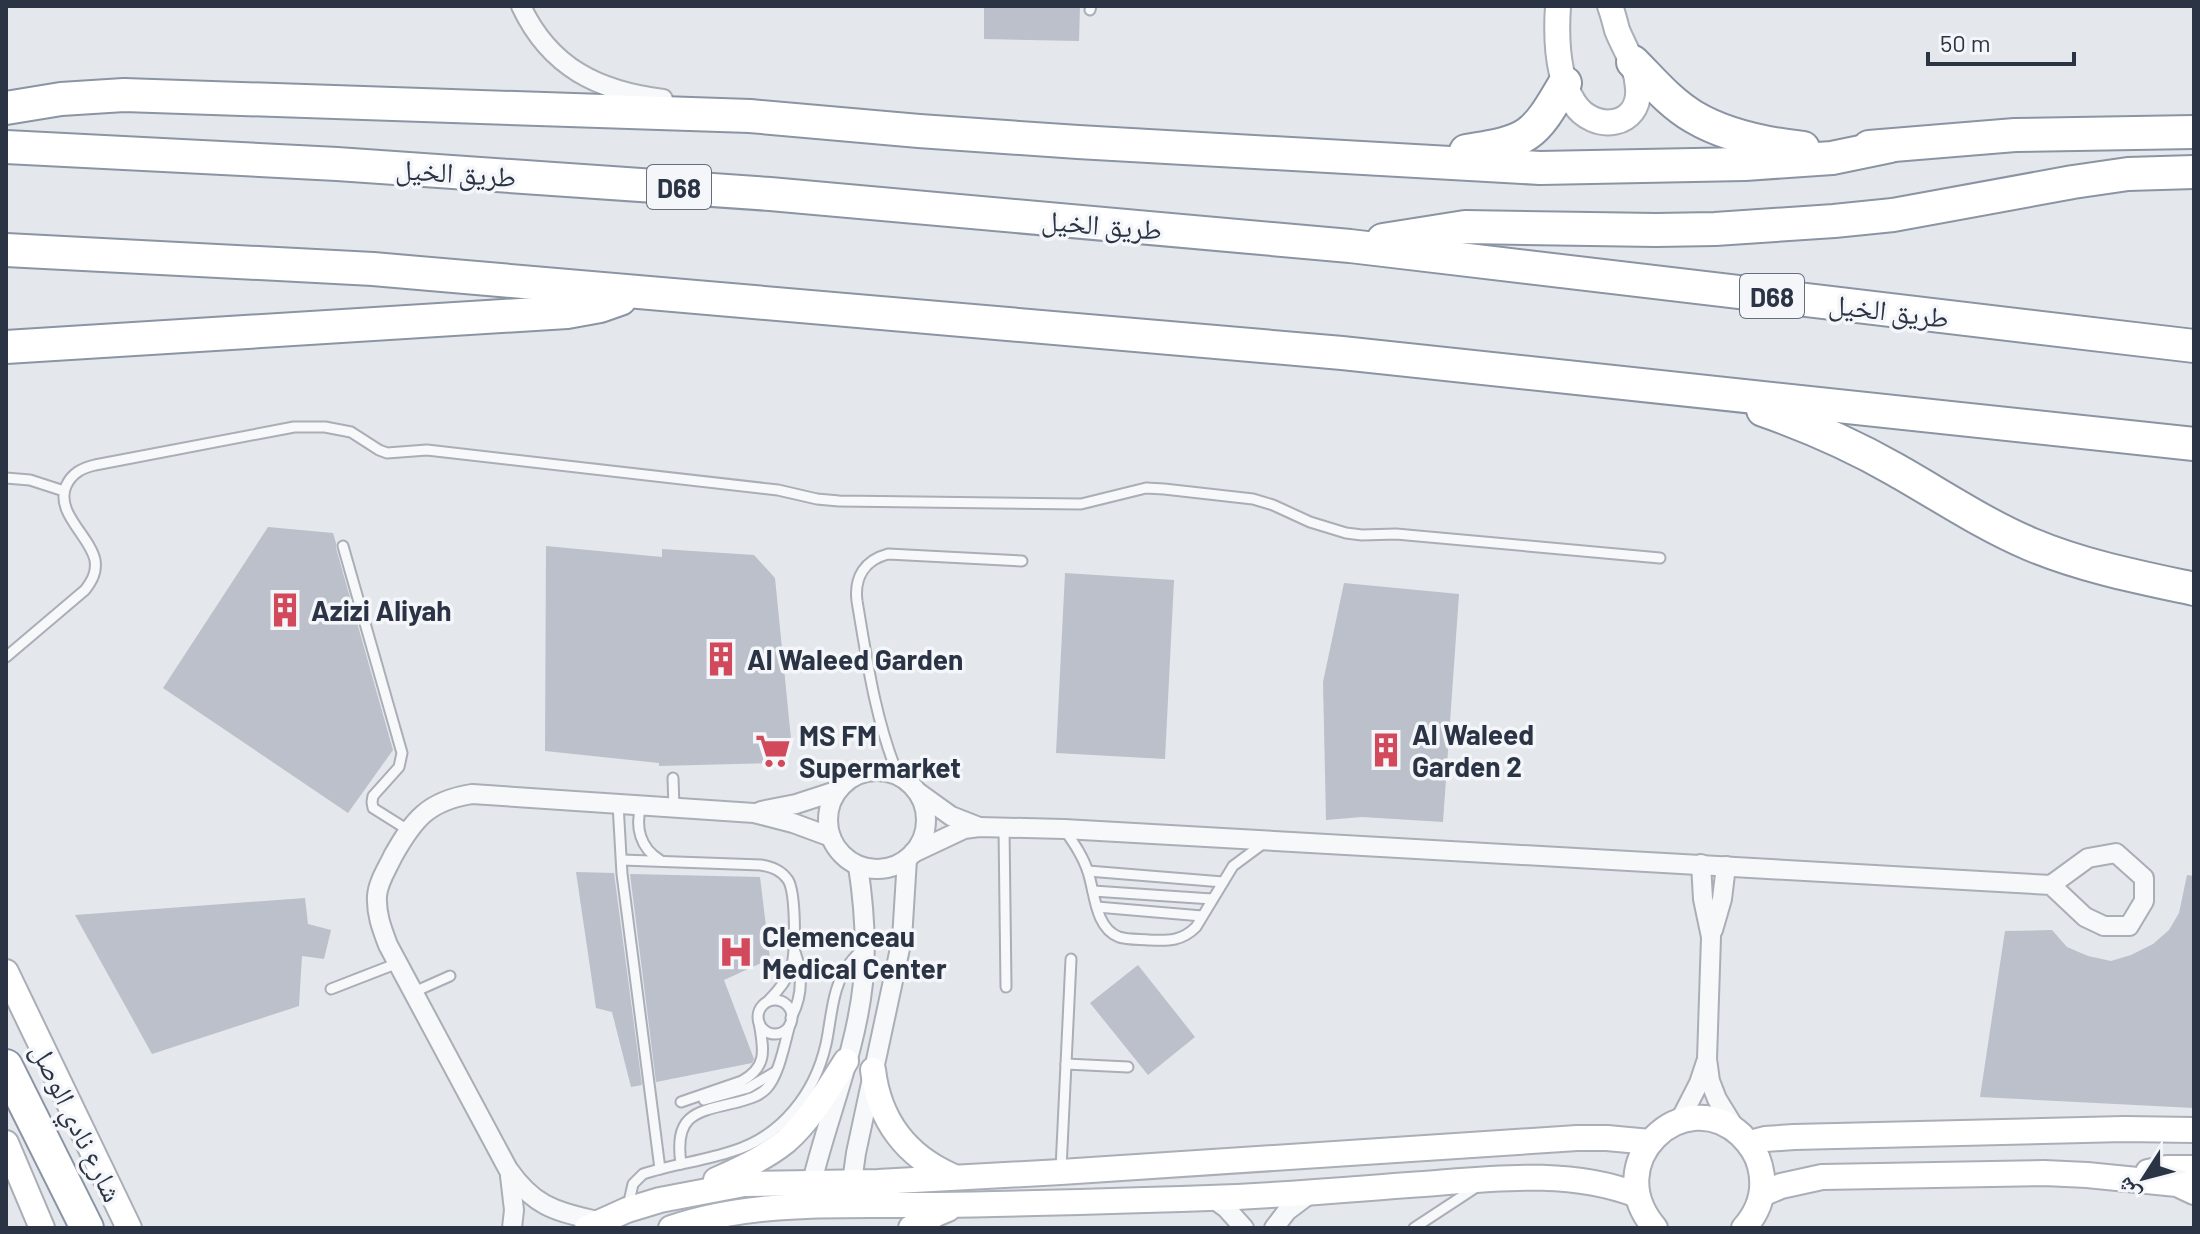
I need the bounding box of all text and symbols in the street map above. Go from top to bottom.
scale bar [1928,16,2074,66]
text: 50 m [1940,28,1991,57]
street label: طريق الخيل [394,151,517,195]
road number: D68 [647,165,711,209]
street label: طريق الخيل [1040,202,1164,248]
road number: D68 [1740,274,1804,318]
street label: طريق الخيل [1827,286,1951,336]
building icon: Azizi Aliyah [266,591,304,629]
place label: Azizi Aliyah [311,593,452,627]
building icon: Al Waleed Garden [702,640,740,678]
place label: Al Waleed Garden [747,642,963,676]
place label: Al Waleed Garden 2 [1412,717,1534,783]
place label: MS FM Supermarket [799,718,961,784]
building icon: Al Waleed Garden 2 [1367,731,1405,769]
supermarket icon: MS FM Supermarket [754,732,792,770]
place label: Clemenceau Medical Center [762,919,947,985]
hospital icon: Clemenceau Medical Center [717,933,755,971]
street label: شارع نادي الوصل [19,1037,131,1210]
north arrow [2104,1138,2184,1218]
text: ش [2110,1172,2146,1207]

